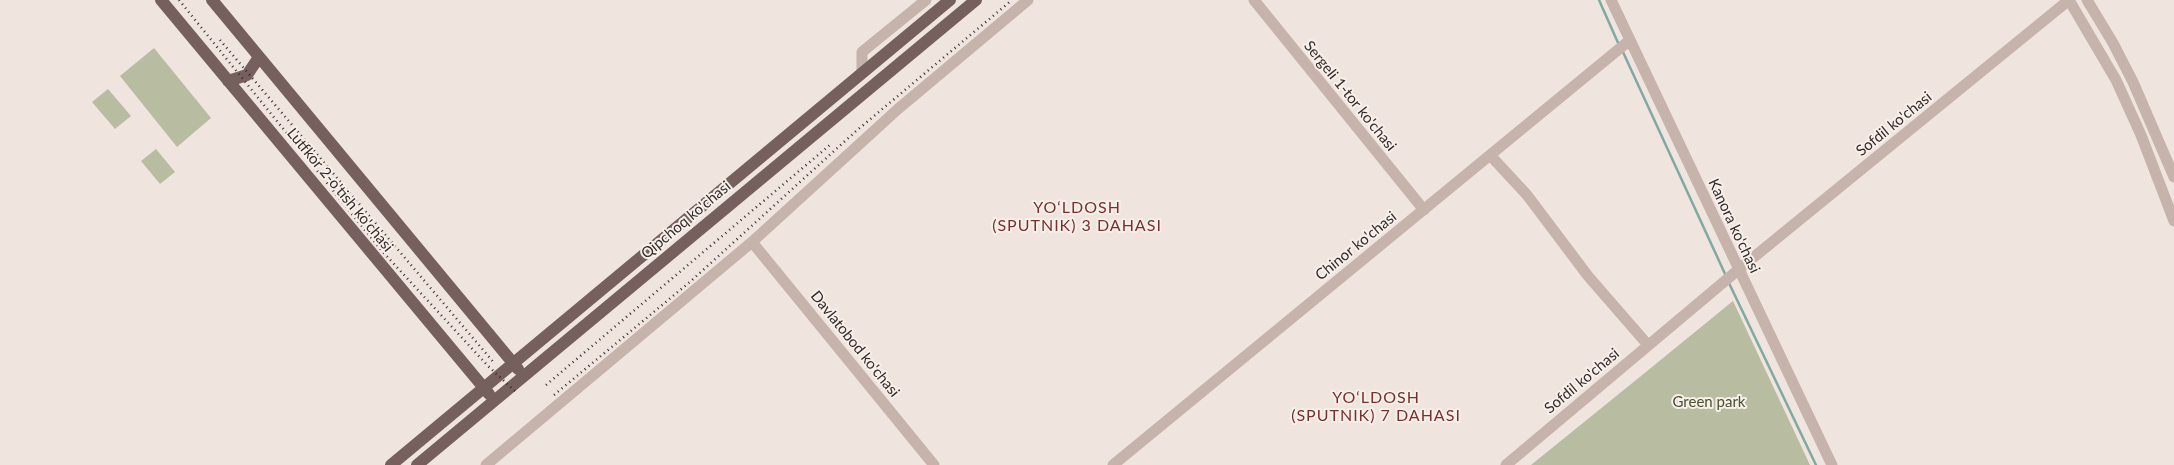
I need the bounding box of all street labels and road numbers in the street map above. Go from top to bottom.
street label: Sergeli 1-tor ko'chasi [1300,37,1400,155]
street label: Sofdil ko'chasi [1853,88,1935,160]
street label: Lutfkor 2-o'tish ko'chasi [283,125,397,255]
street label: Kanora ko'chasi [1704,176,1764,276]
street label: Qipchoq ko'chasi [638,177,734,263]
street label: Chinor ko'chasi [1312,208,1400,284]
street label: Davlatobod ko'chasi [807,287,903,401]
street label: Sofdil ko'chasi [1541,345,1623,417]

